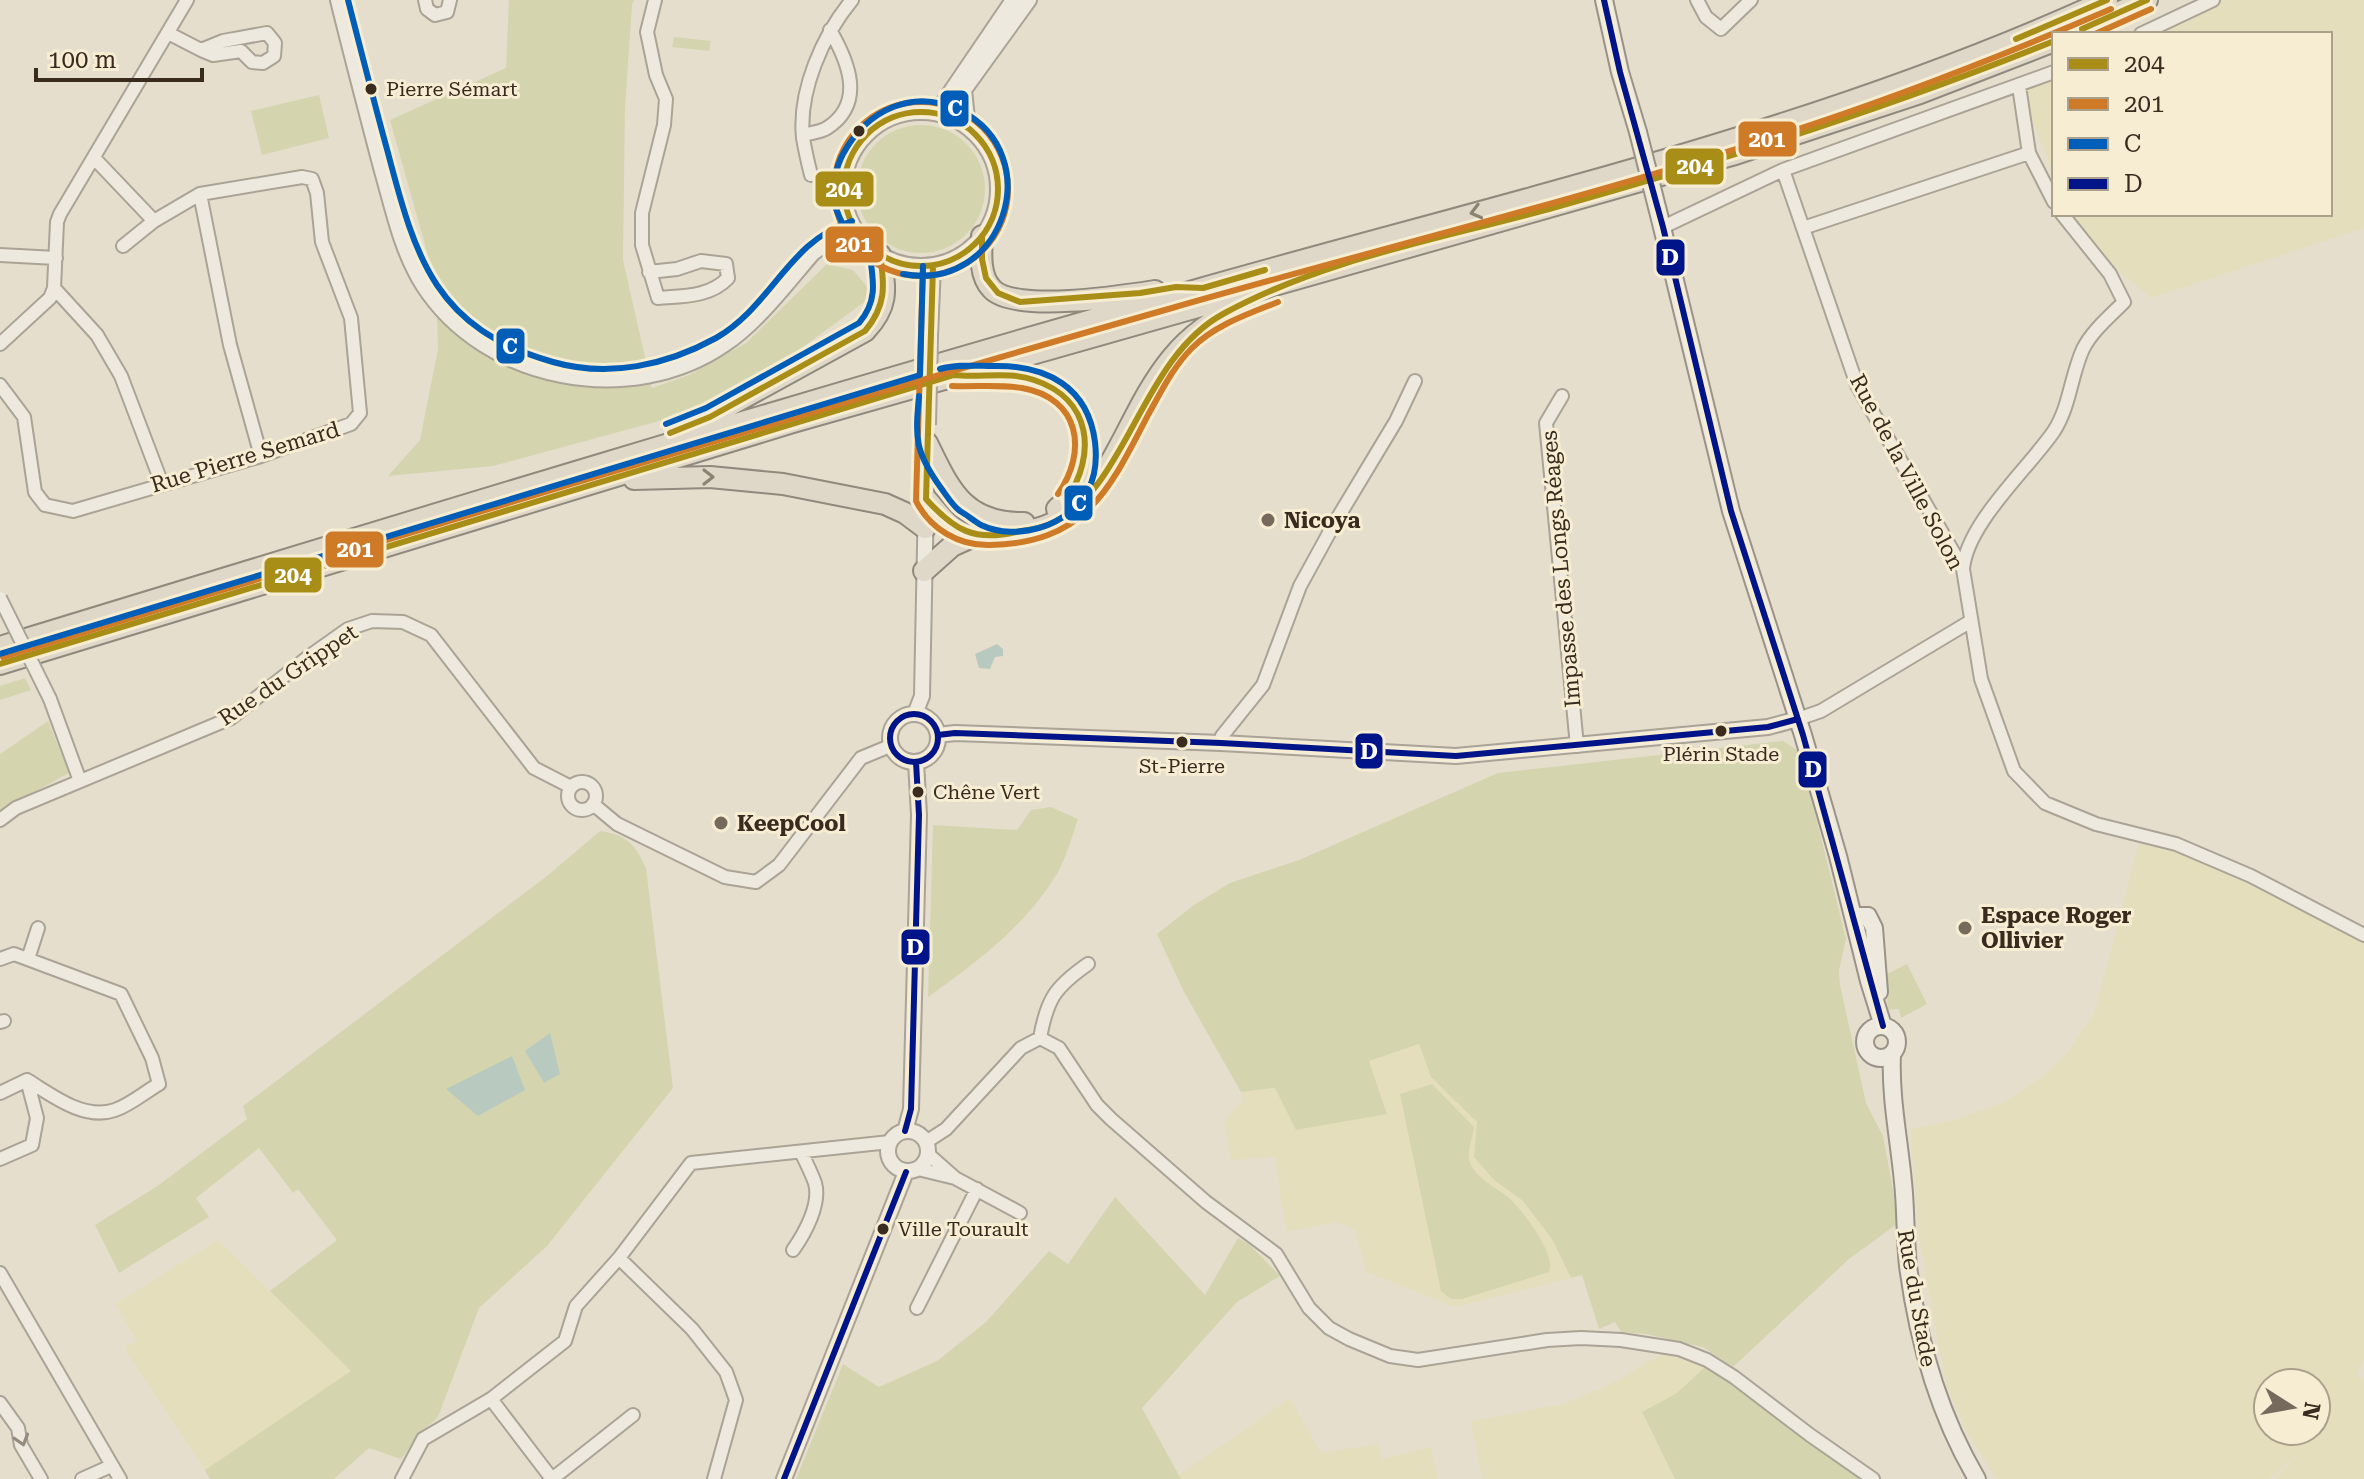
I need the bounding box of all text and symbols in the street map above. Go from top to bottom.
scale bar [36,32,202,82]
legend [2052,32,2332,216]
text: 100 m [48,46,116,74]
text: 204 [2124,50,2165,78]
place label: Pierre Sémart [386,77,518,101]
marker: Pierre Sémart [363,81,379,97]
line badge: C [939,89,970,128]
text: 201 [2124,90,2164,118]
text: C [947,96,963,121]
line badge: 201 [1737,120,1798,158]
unlabelled marker [851,123,867,139]
text: 201 [1749,127,1785,152]
text: C [2124,130,2141,158]
line badge: 204 [1664,147,1725,186]
text: 204 [1677,154,1714,179]
line badge: 204 [814,170,875,208]
text: D [2124,170,2143,198]
text: 204 [826,177,863,202]
one-way arrow [1469,202,1483,219]
line badge: 201 [824,225,885,264]
text: 201 [836,232,872,257]
line badge: D [1655,238,1686,277]
text: D [1661,245,1679,270]
line badge: C [495,327,526,365]
text: C [502,334,518,359]
street label: Rue de la Ville Solon [1845,370,1969,574]
street label: Rue Pierre Semard [148,416,342,498]
street label: Impasse des Longs Réages [1536,429,1586,709]
one-way arrow [702,468,715,486]
line badge: C [1063,484,1094,522]
text: C [1071,491,1087,516]
place label: Nicoya [1284,508,1360,533]
marker: Nicoya [1259,511,1277,529]
line badge: 201 [324,530,385,569]
text: 201 [337,537,373,562]
line badge: 204 [263,556,323,594]
text: 204 [275,563,312,588]
street label: Rue du Grippet [214,619,362,731]
marker: Plérin Stade [1713,723,1729,739]
line badge: D [1354,732,1384,770]
marker: St-Pierre [1174,734,1190,750]
text: D [1360,739,1378,764]
place label: Plérin Stade [1663,742,1779,766]
line badge: D [1797,750,1828,789]
place label: St-Pierre [1139,754,1225,778]
text: D [1804,757,1822,782]
place label: Chêne Vert [933,780,1041,804]
marker: Chêne Vert [910,784,926,800]
place label: KeepCool [737,811,846,836]
marker: KeepCool [712,814,730,832]
place label: Espace Roger Ollivier [1981,903,2132,953]
marker: Espace Roger Ollivier [1956,919,1974,937]
line badge: D [900,928,931,966]
text: D [906,935,924,960]
place label: Ville Tourault [898,1217,1029,1241]
marker: Ville Tourault [875,1221,891,1237]
street label: Rue du Stade [1893,1227,1941,1369]
north arrow [2252,1367,2332,1447]
text: N [2297,1400,2325,1421]
one-way arrow [13,1433,29,1446]

